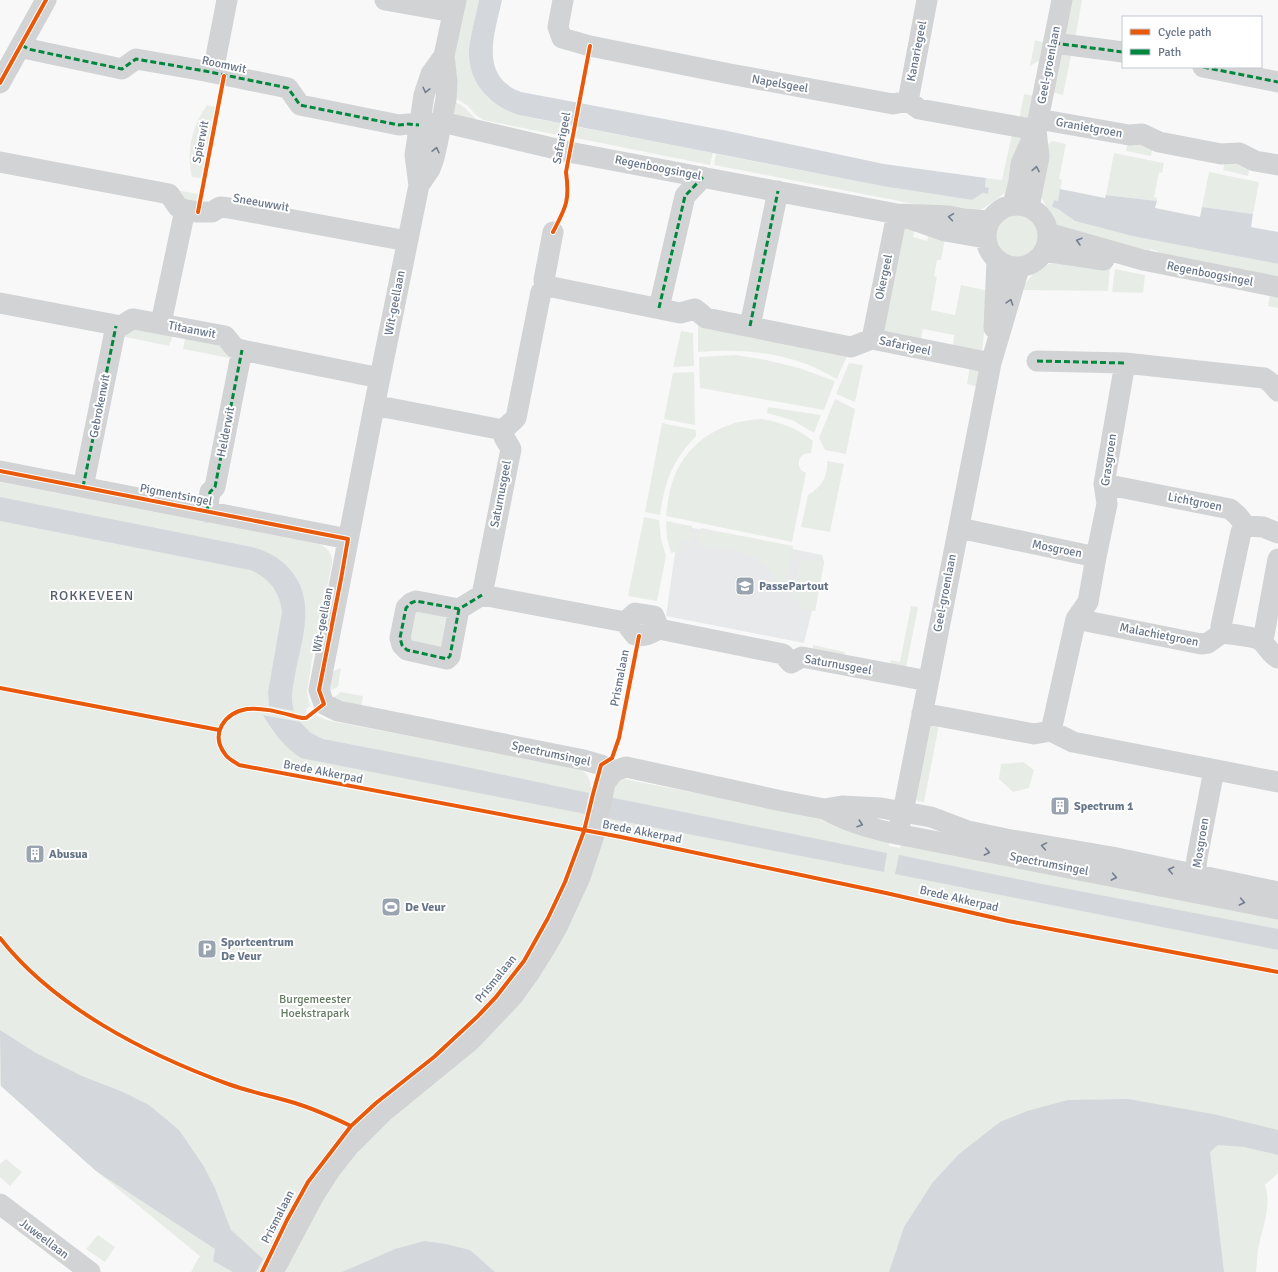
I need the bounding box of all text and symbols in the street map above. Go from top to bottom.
legend [1122,16,1262,68]
street label: Kanariegeel [904,19,930,83]
street label: Geel-groenlaan [1034,25,1064,105]
text: Cycle path [1158,25,1211,40]
text: Path [1158,45,1181,60]
street label: Roomwit [200,53,248,77]
street label: Napelsgeel [751,72,810,96]
one-way arrow [422,87,430,93]
street label: Safarigeel [550,110,574,165]
street label: Granietgroen [1055,115,1123,141]
street label: Spierwit [190,119,212,165]
one-way arrow [432,147,440,154]
street label: Regenboogsingel [613,152,703,184]
one-way arrow [1032,166,1040,172]
street label: Sneeuwwit [232,191,290,215]
one-way arrow [947,213,954,222]
one-way arrow [1075,237,1082,246]
street label: Okergeel [872,253,896,301]
street label: Regenboogsingel [1165,258,1255,290]
street label: Wit-geellaan [381,269,409,337]
one-way arrow [1005,299,1013,306]
street label: Titaanwit [167,318,217,342]
street label: Safarigeel [878,333,933,359]
street label: Gebrokenwit [86,373,114,439]
street label: Helderwit [214,406,238,458]
street label: Grasgroen [1098,433,1120,487]
street label: Saturnusgeel [487,459,515,529]
street label: Pigmentsingel [138,481,214,509]
street label: Lichtgroen [1167,489,1223,515]
street label: Mosgroen [1031,537,1083,561]
street label: Geel-groenlaan [930,553,960,633]
school or university icon: PassePartout [734,575,756,597]
place label: PassePartout [759,579,829,594]
street label: Wit-geellaan [309,586,337,654]
district label: ROKKEVEEN [50,587,134,604]
street label: Malachietgroen [1118,620,1200,650]
street label: Prismalaan [607,648,633,708]
street label: Saturnusgeel [803,652,873,678]
street label: Spectrumsingel [510,738,592,770]
street label: Brede Akkerpad [282,757,364,787]
building icon: Spectrum 1 [1049,795,1071,817]
place label: Spectrum 1 [1074,799,1134,814]
street label: Brede Akkerpad [601,817,683,847]
street label: Mosgroen [1190,817,1212,869]
one-way arrow [856,820,863,828]
one-way arrow [1040,842,1047,851]
building icon: Abusua [24,843,46,865]
place label: Abusua [49,847,88,862]
one-way arrow [984,847,990,856]
street label: Spectrumsingel [1008,849,1090,879]
one-way arrow [1168,866,1174,875]
one-way arrow [1111,873,1117,881]
street label: Brede Akkerpad [918,883,1000,915]
sports icon: De Veur [380,896,402,918]
one-way arrow [1239,898,1245,906]
place label: De Veur [405,900,446,915]
place label: Sportcentrum De Veur [221,935,294,964]
parking icon: Sportcentrum De Veur [196,938,218,960]
street label: Prismalaan [472,952,520,1006]
park label: Burgemeester Hoekstrapark [279,992,351,1021]
street label: Prismalaan [258,1188,298,1246]
street label: Juweellaan [16,1216,72,1262]

